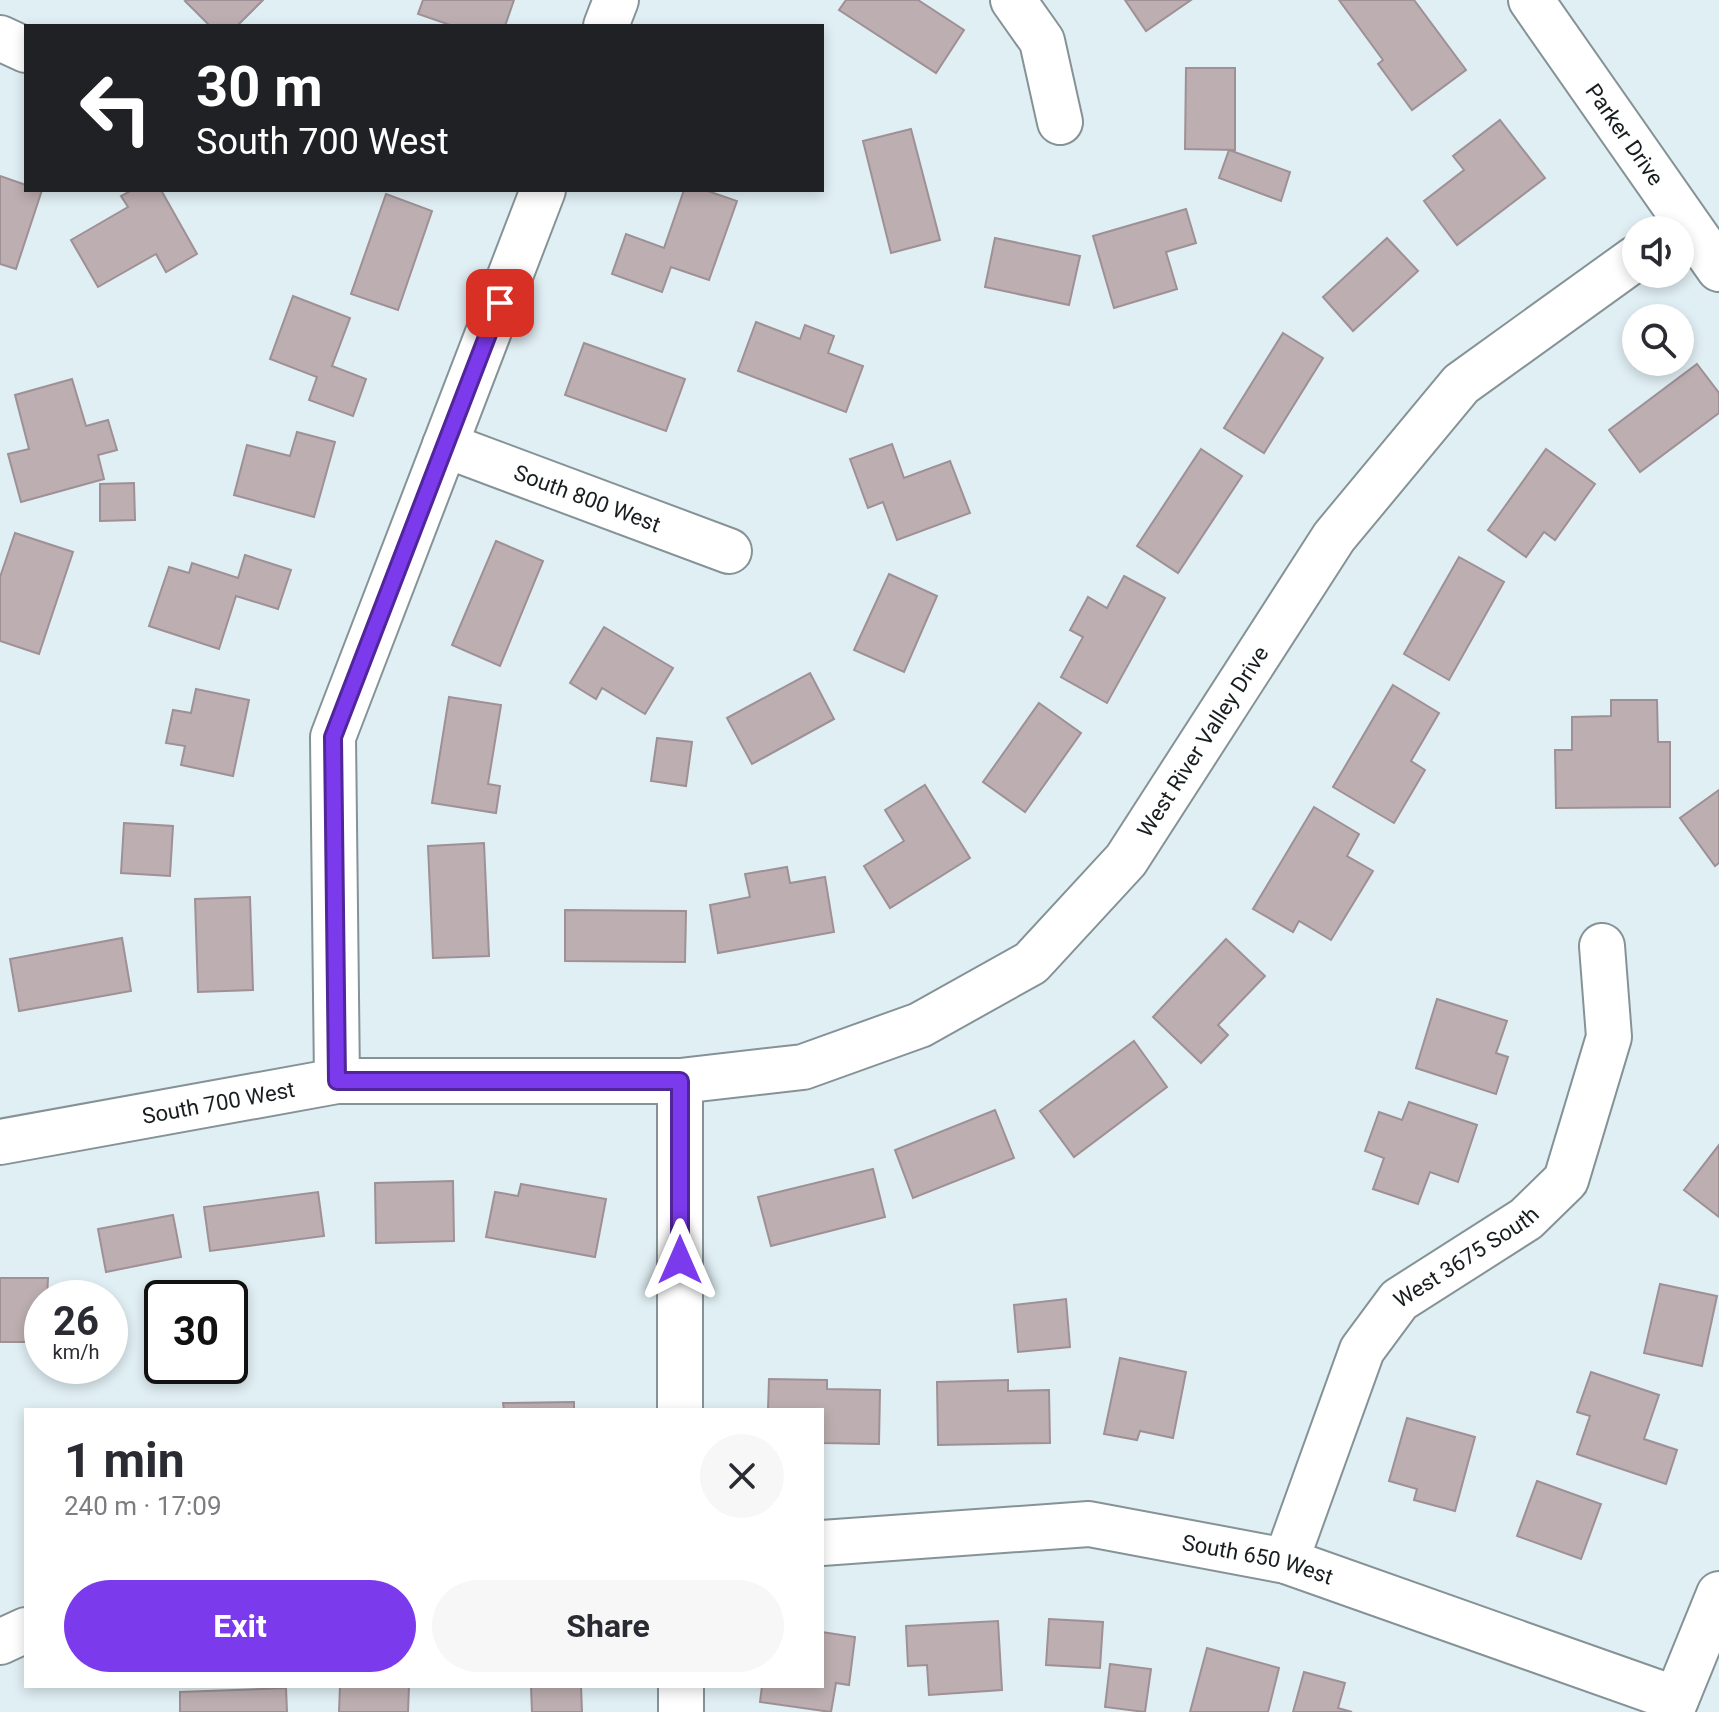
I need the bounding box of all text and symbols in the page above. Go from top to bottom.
text: 30 m [196,54,323,120]
icon: left [64,56,168,160]
street label: Parker Drive [1580,79,1669,190]
text: South 700 West [196,121,449,163]
map controls [1622,216,1694,376]
button: sound [1622,216,1694,288]
pin [466,269,534,337]
icon: arrive [478,281,522,325]
button: search [1622,304,1694,376]
street label: South 800 West [510,460,664,537]
street label: West River Valley Drive [1132,641,1273,842]
street label: South 700 West [140,1077,297,1129]
street label: West 3675 South [1389,1202,1544,1313]
position arrow [638,1218,722,1302]
speed limit sign: 30 [144,1280,248,1384]
text: 26 [53,1298,99,1345]
text: km/h [53,1340,99,1364]
text: 1 min [64,1432,185,1489]
button: close [700,1434,784,1518]
text: 240 m · 17:09 [64,1491,222,1521]
street label: South 650 West [1180,1530,1336,1590]
button: Exit [64,1580,416,1672]
button: Share [432,1580,784,1672]

